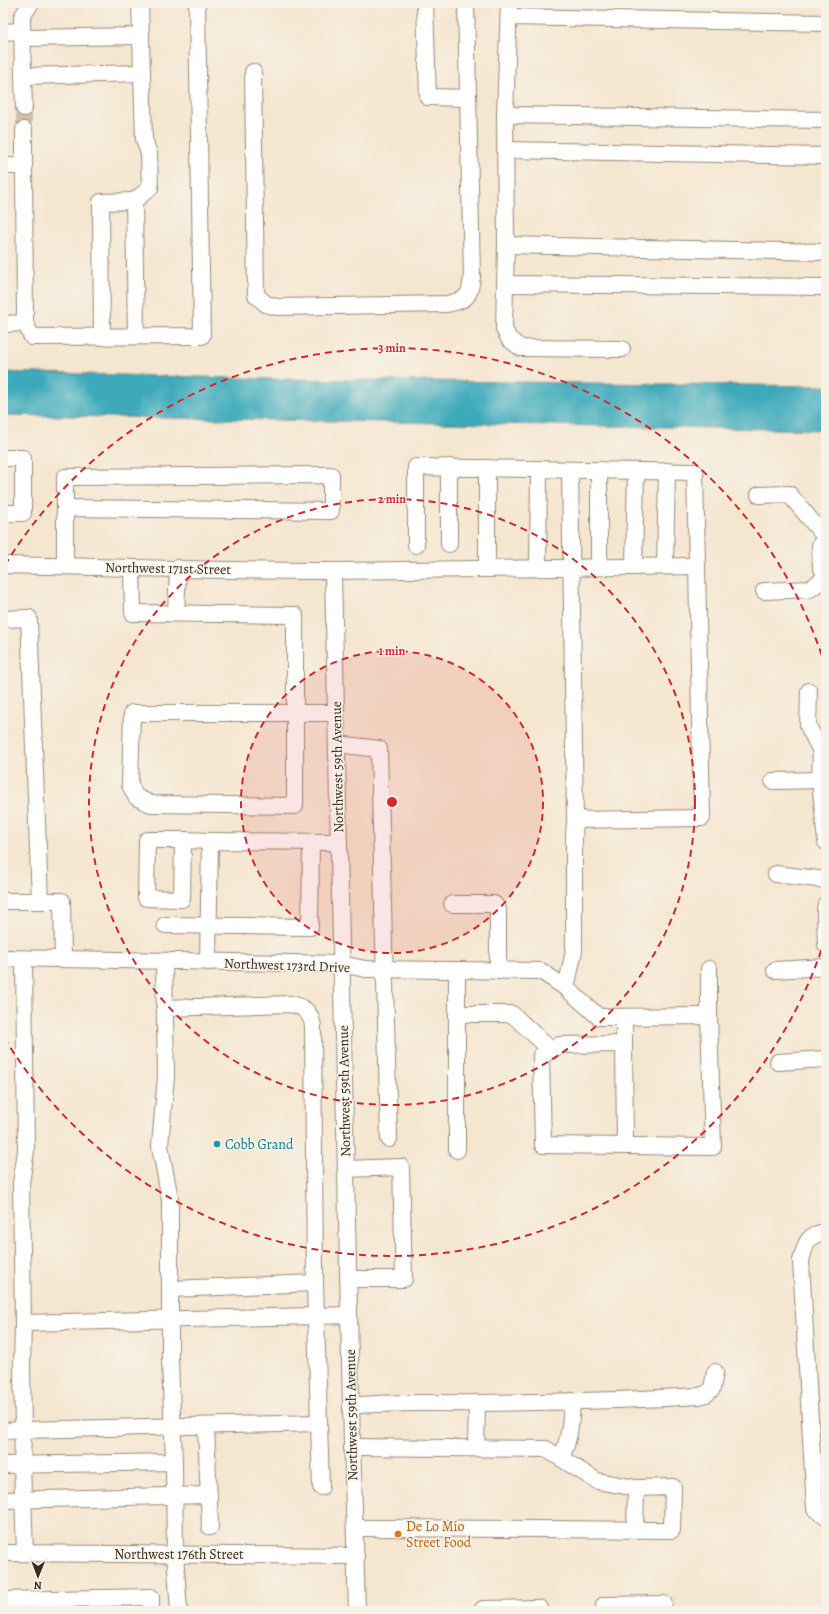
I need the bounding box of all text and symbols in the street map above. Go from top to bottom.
text: 3 min [378,340,406,356]
text: 2 min [378,491,406,507]
street label: Northwest 171st Street [105,558,231,579]
text: 1 min [379,643,406,659]
street label: Northwest 59th Avenue [327,701,348,833]
centre of rings [385,795,399,809]
street label: Northwest 173rd Drive [224,954,350,977]
street label: Northwest 59th Avenue [334,1025,355,1157]
place label: Cobb Grand [225,1135,294,1154]
marker: Cobb Grand [212,1139,222,1149]
street label: Northwest 59th Avenue [341,1349,362,1481]
place label: De Lo Mío Street Food [406,1517,472,1552]
marker: De Lo Mío Street Food [393,1529,403,1539]
street label: Northwest 176th Street [114,1545,244,1564]
north arrow [18,1556,58,1596]
text: N [34,1578,42,1593]

